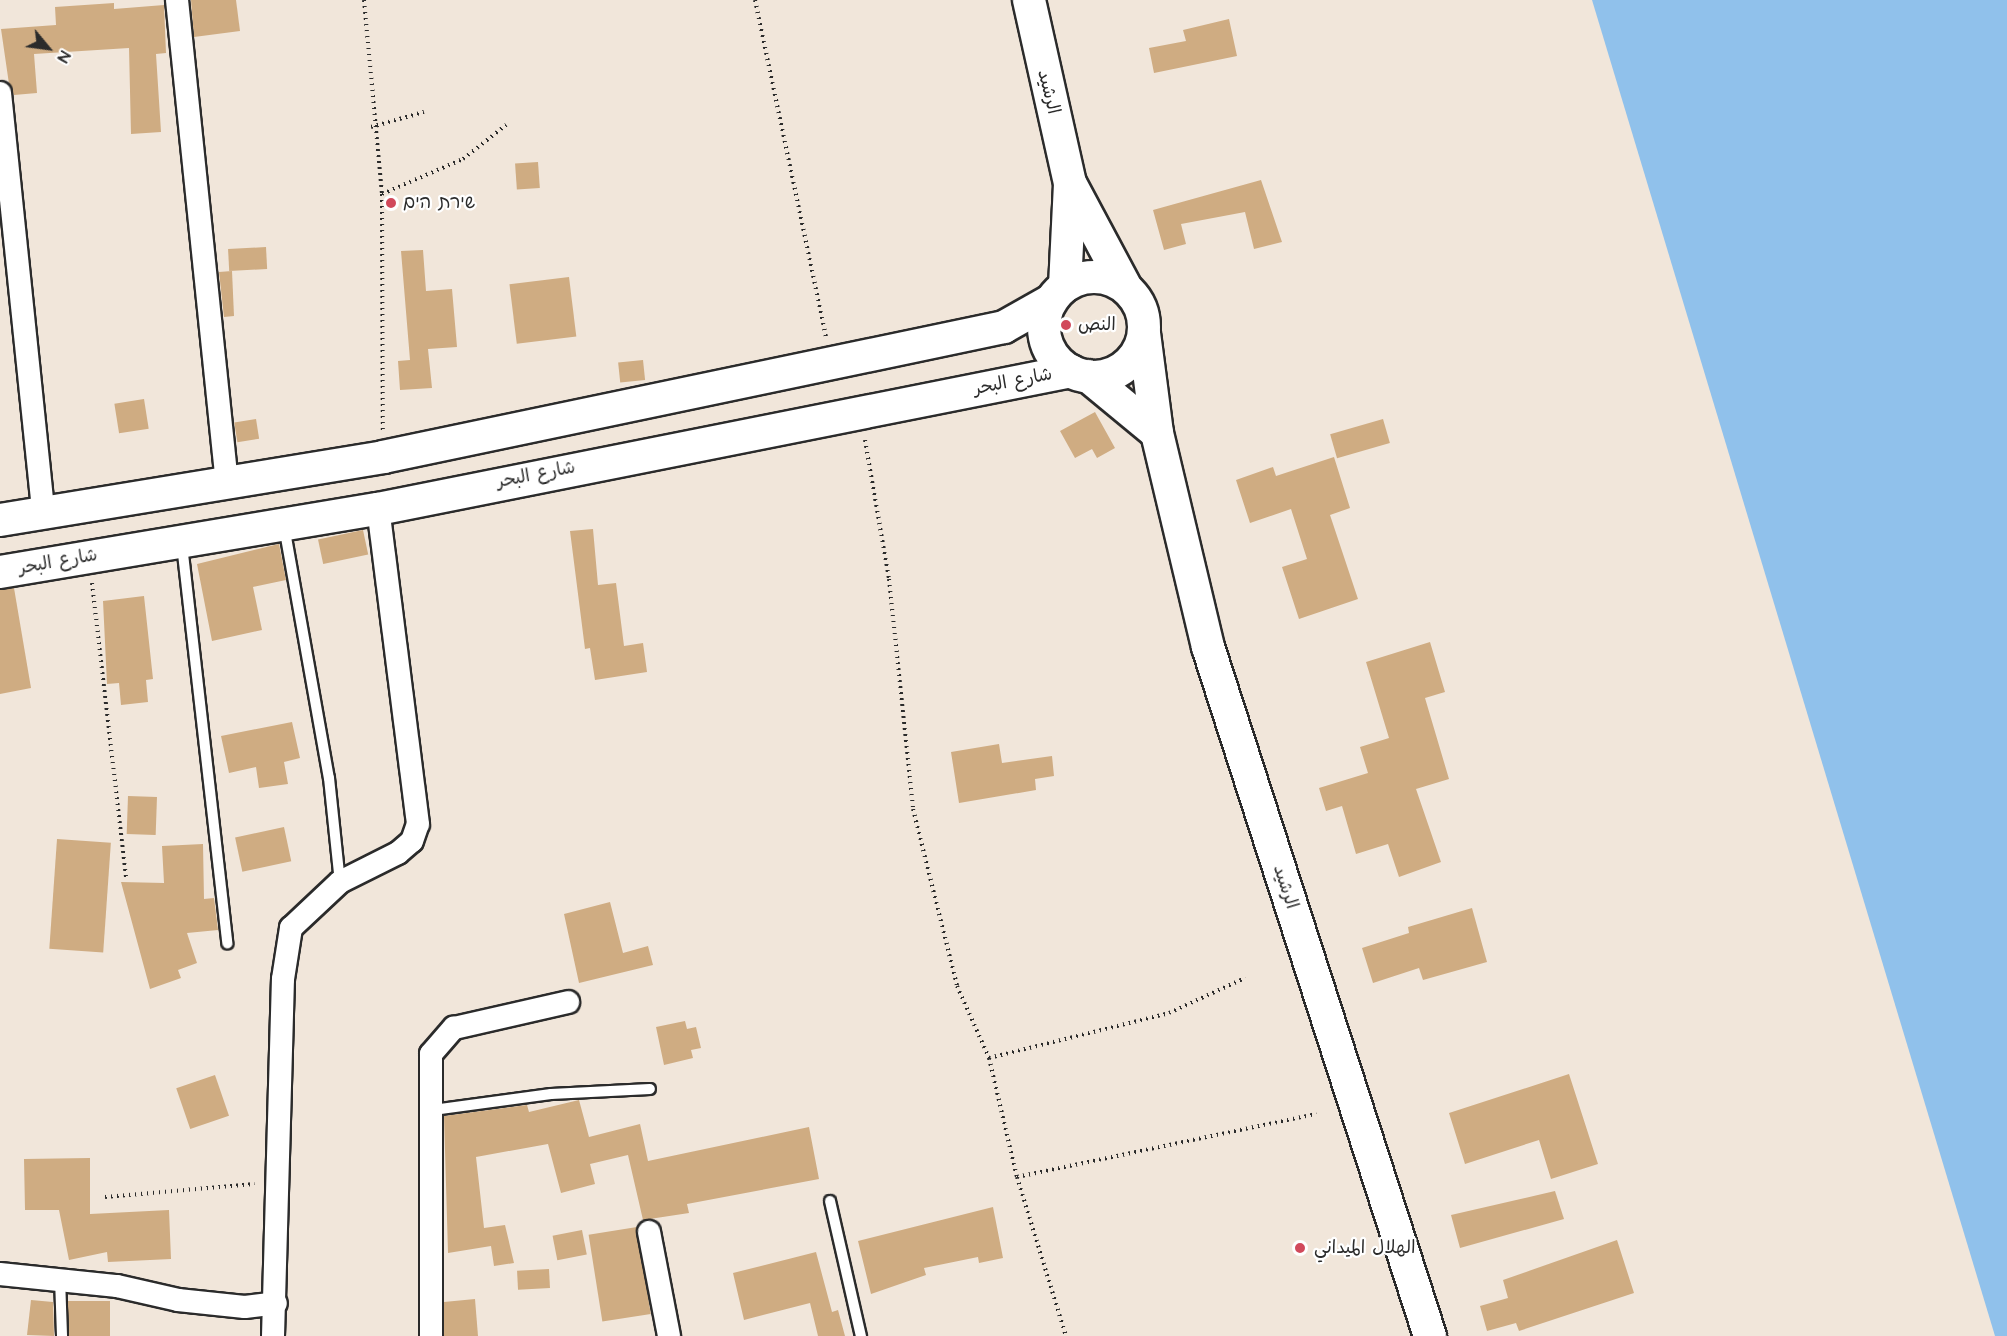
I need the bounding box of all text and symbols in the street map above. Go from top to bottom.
north arrow [18,18,78,78]
text: N [52,47,76,66]
street label: الرشيد [1032,67,1064,117]
place label: שירת הים [403,192,475,214]
marker: שירת הים [384,196,398,210]
place label: النص [1078,314,1116,336]
marker: النص [1059,318,1073,332]
street label: شارع البحر [972,364,1054,400]
street label: شارع البحر [495,457,577,493]
street label: شارع البحر [17,544,99,580]
street label: الرشيد [1268,862,1302,912]
place label: الهلال الميداني [1314,1237,1415,1259]
marker: الهلال الميداني [1291,1239,1309,1257]

